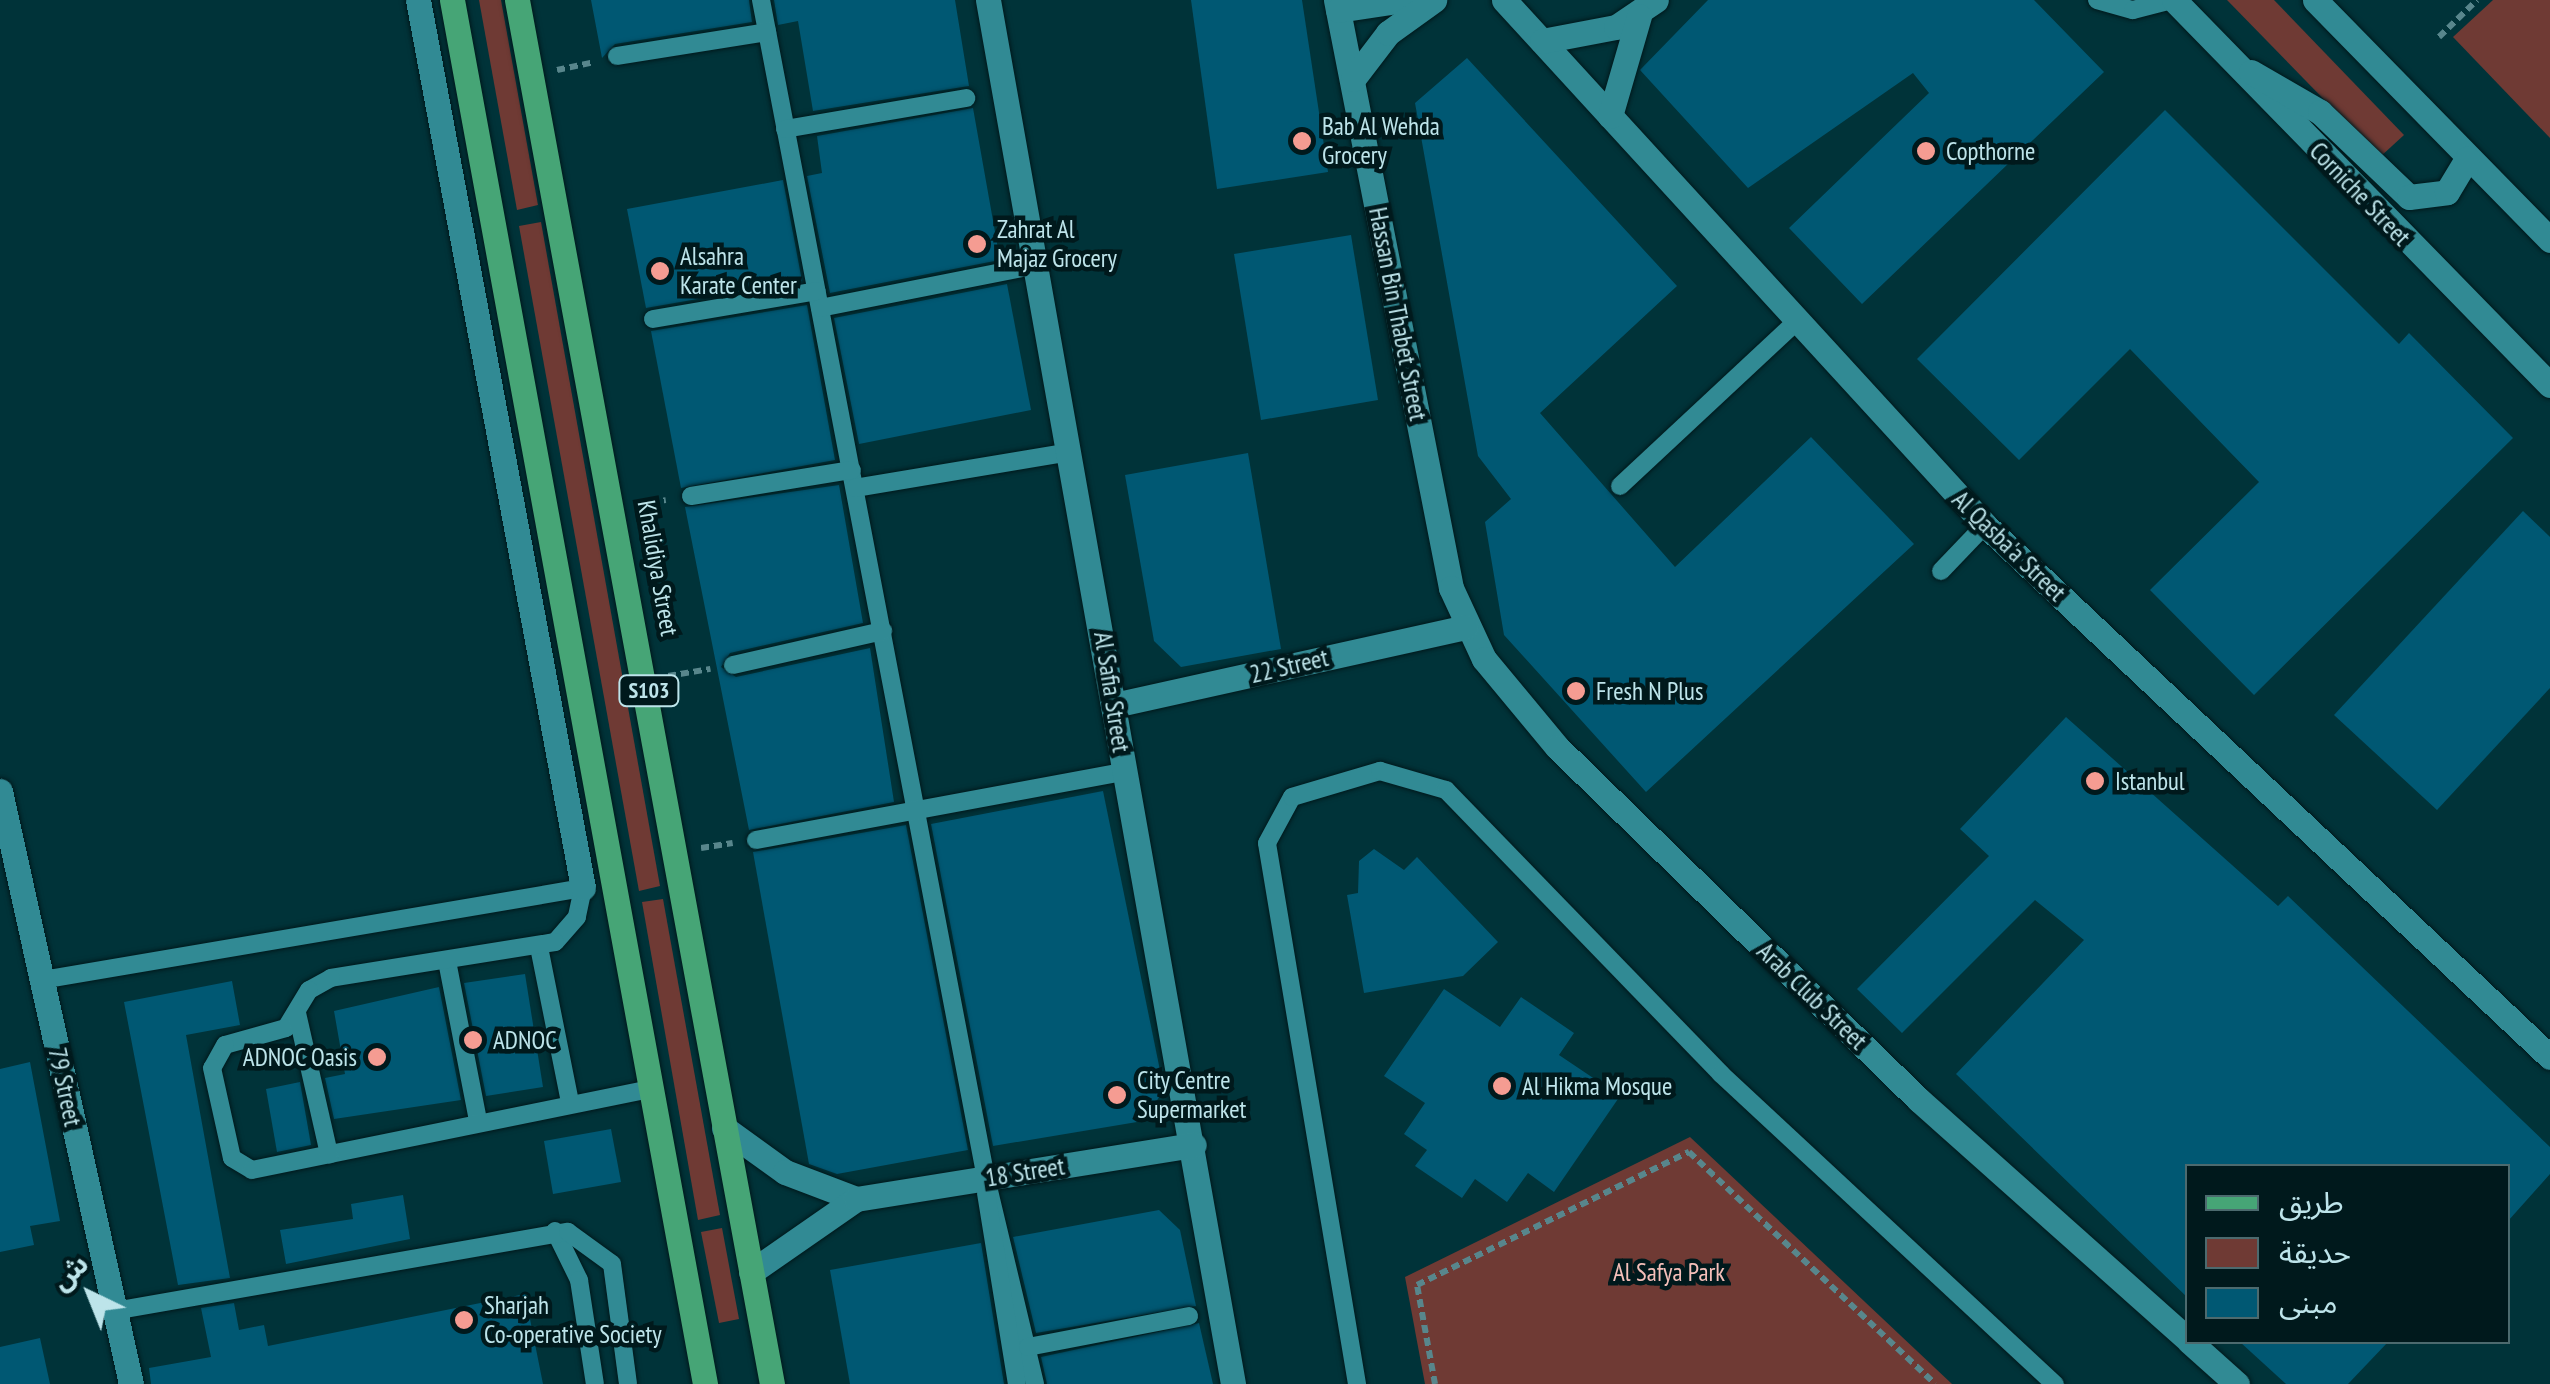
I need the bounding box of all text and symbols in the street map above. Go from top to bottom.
place label: Bab Al Wehda Grocery [1322,112,1441,171]
marker: Bab Al Wehda Grocery [1291,130,1313,152]
place label: Copthorne [1946,136,2035,166]
street label: Corniche Street [2303,136,2417,252]
marker: Copthorne [1915,140,1937,162]
street label: Hassan Bin Thabet Street [1363,204,1433,424]
place label: Zahrat Al Majaz Grocery [997,215,1118,274]
marker: Zahrat Al Majaz Grocery [966,233,988,255]
place label: Alsahra Karate Center [680,242,797,301]
marker: Alsahra Karate Center [649,260,671,282]
street label: Al Qasba'a Street [1946,485,2072,607]
street label: Khalidiya Street [631,498,685,638]
street label: Al Safia Street [1088,630,1136,754]
street label: 22 Street [1247,642,1331,690]
road number: S103 [616,674,682,708]
place label: Fresh N Plus [1596,676,1703,706]
marker: Fresh N Plus [1565,680,1587,702]
place label: Istanbul [2115,766,2185,796]
marker: Istanbul [2084,770,2106,792]
street label: Arab Club Street [1751,936,1873,1056]
place label: ADNOC [493,1025,557,1055]
marker: ADNOC [462,1029,484,1051]
place label: ADNOC Oasis [242,1042,357,1072]
street label: 79 Street [42,1045,88,1129]
marker: ADNOC Oasis [366,1046,388,1068]
place label: City Centre Supermarket [1137,1066,1246,1125]
place label: Al Hikma Mosque [1522,1071,1672,1101]
marker: Al Hikma Mosque [1491,1075,1513,1097]
marker: City Centre Supermarket [1106,1084,1128,1106]
street label: 18 Street [983,1151,1067,1193]
legend [2185,1164,2510,1344]
text: طريق [2279,1182,2344,1221]
text: حديقة [2279,1232,2351,1271]
north arrow [40,1244,140,1344]
text: ش [43,1245,96,1298]
park label: Al Safya Park [1613,1257,1725,1287]
text: مبنى [2279,1282,2337,1321]
place label: Sharjah Co-operative Society [484,1291,662,1350]
marker: Sharjah Co-operative Society [453,1309,475,1331]

